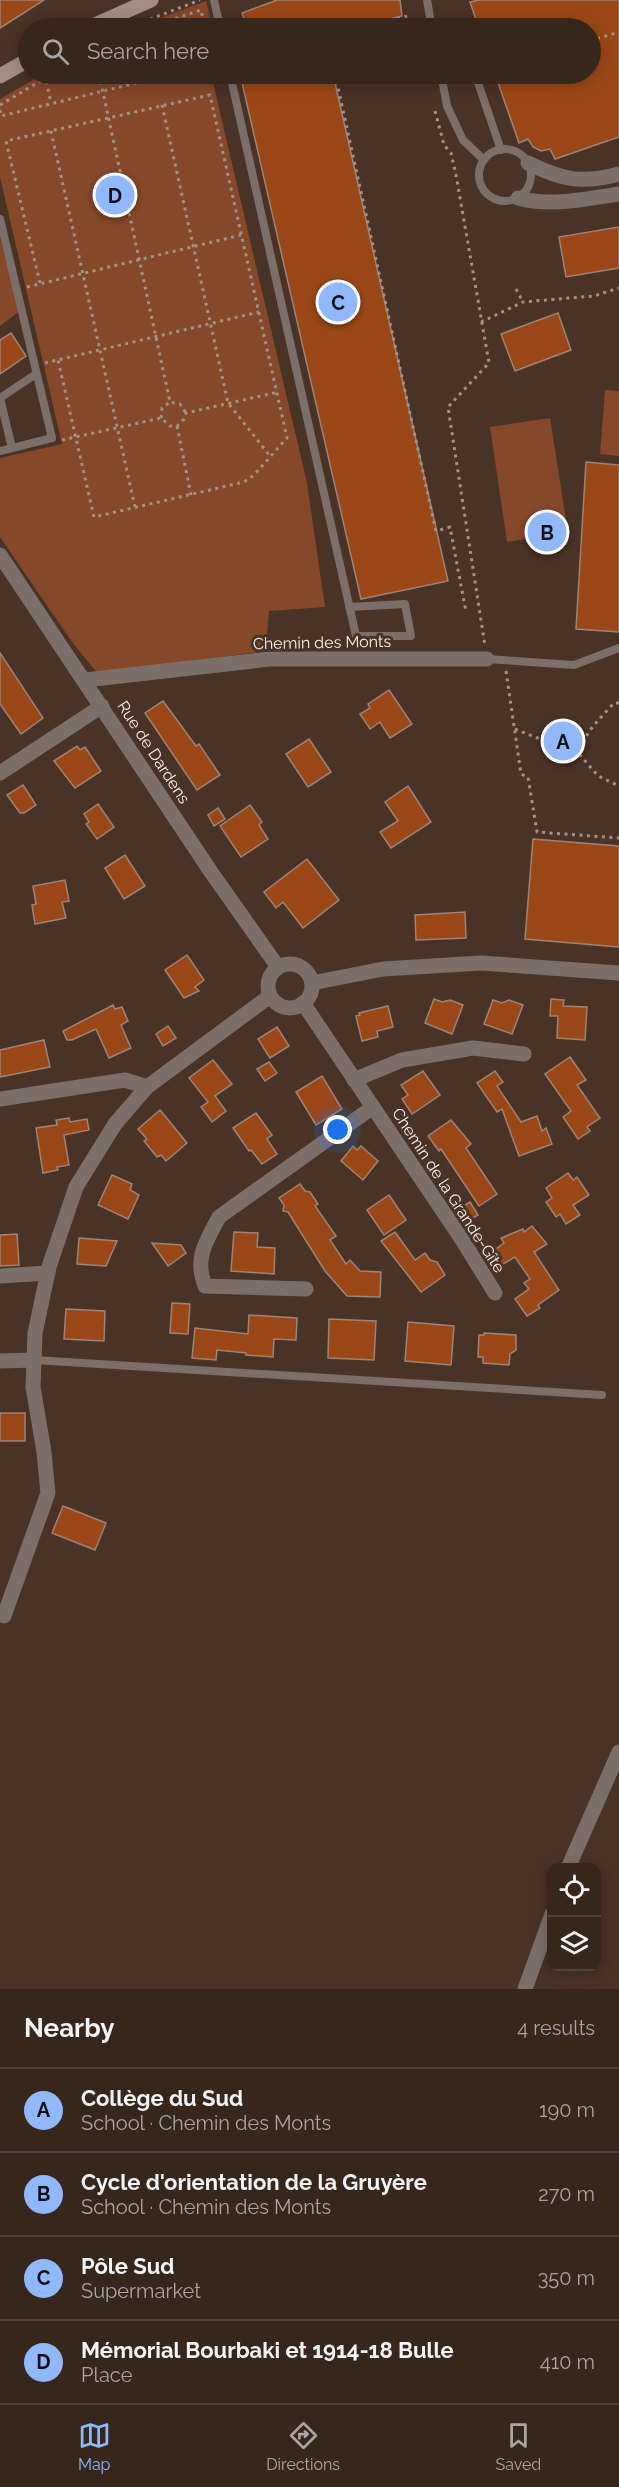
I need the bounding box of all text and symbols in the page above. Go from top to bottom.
search box [18,18,601,84]
icon: search [39,35,72,68]
text: Search here [87,38,209,64]
pin: D [96,172,134,218]
pin: C [318,280,358,324]
pin: B [528,510,566,554]
street label: Chemin des Monts [253,632,392,653]
street label: Rue de Dardens [113,697,194,807]
pin: A [544,718,582,764]
street label: Chemin de la Grande-Gîte [388,1104,509,1276]
your location [323,1115,352,1144]
map controls [547,1863,601,1971]
button: locate [547,1863,601,1917]
button: layers [547,1917,601,1971]
text: Nearby [24,2013,114,2043]
text: 4 results [517,2016,595,2040]
text: Collège du Sud [81,2085,243,2111]
text: A [37,2098,50,2122]
text: 190 m [539,2098,595,2122]
text: School · Chemin des Monts [81,2111,331,2135]
text: Cycle d'orientation de la Gruyère [81,2169,427,2195]
text: B [37,2182,50,2206]
text: 270 m [538,2182,595,2206]
text: School · Chemin des Monts [81,2195,331,2219]
text: Pôle Sud [81,2253,174,2279]
text: C [37,2266,50,2290]
text: 350 m [538,2266,595,2290]
text: Supermarket [81,2279,201,2303]
text: Mémorial Bourbaki et 1914-18 Bulle [81,2337,454,2363]
text: D [36,2350,51,2374]
text: 410 m [540,2350,595,2374]
text: Place [81,2363,132,2387]
tab: Map [78,2419,111,2474]
tab: Directions [266,2419,340,2474]
tab: Saved [495,2419,541,2474]

